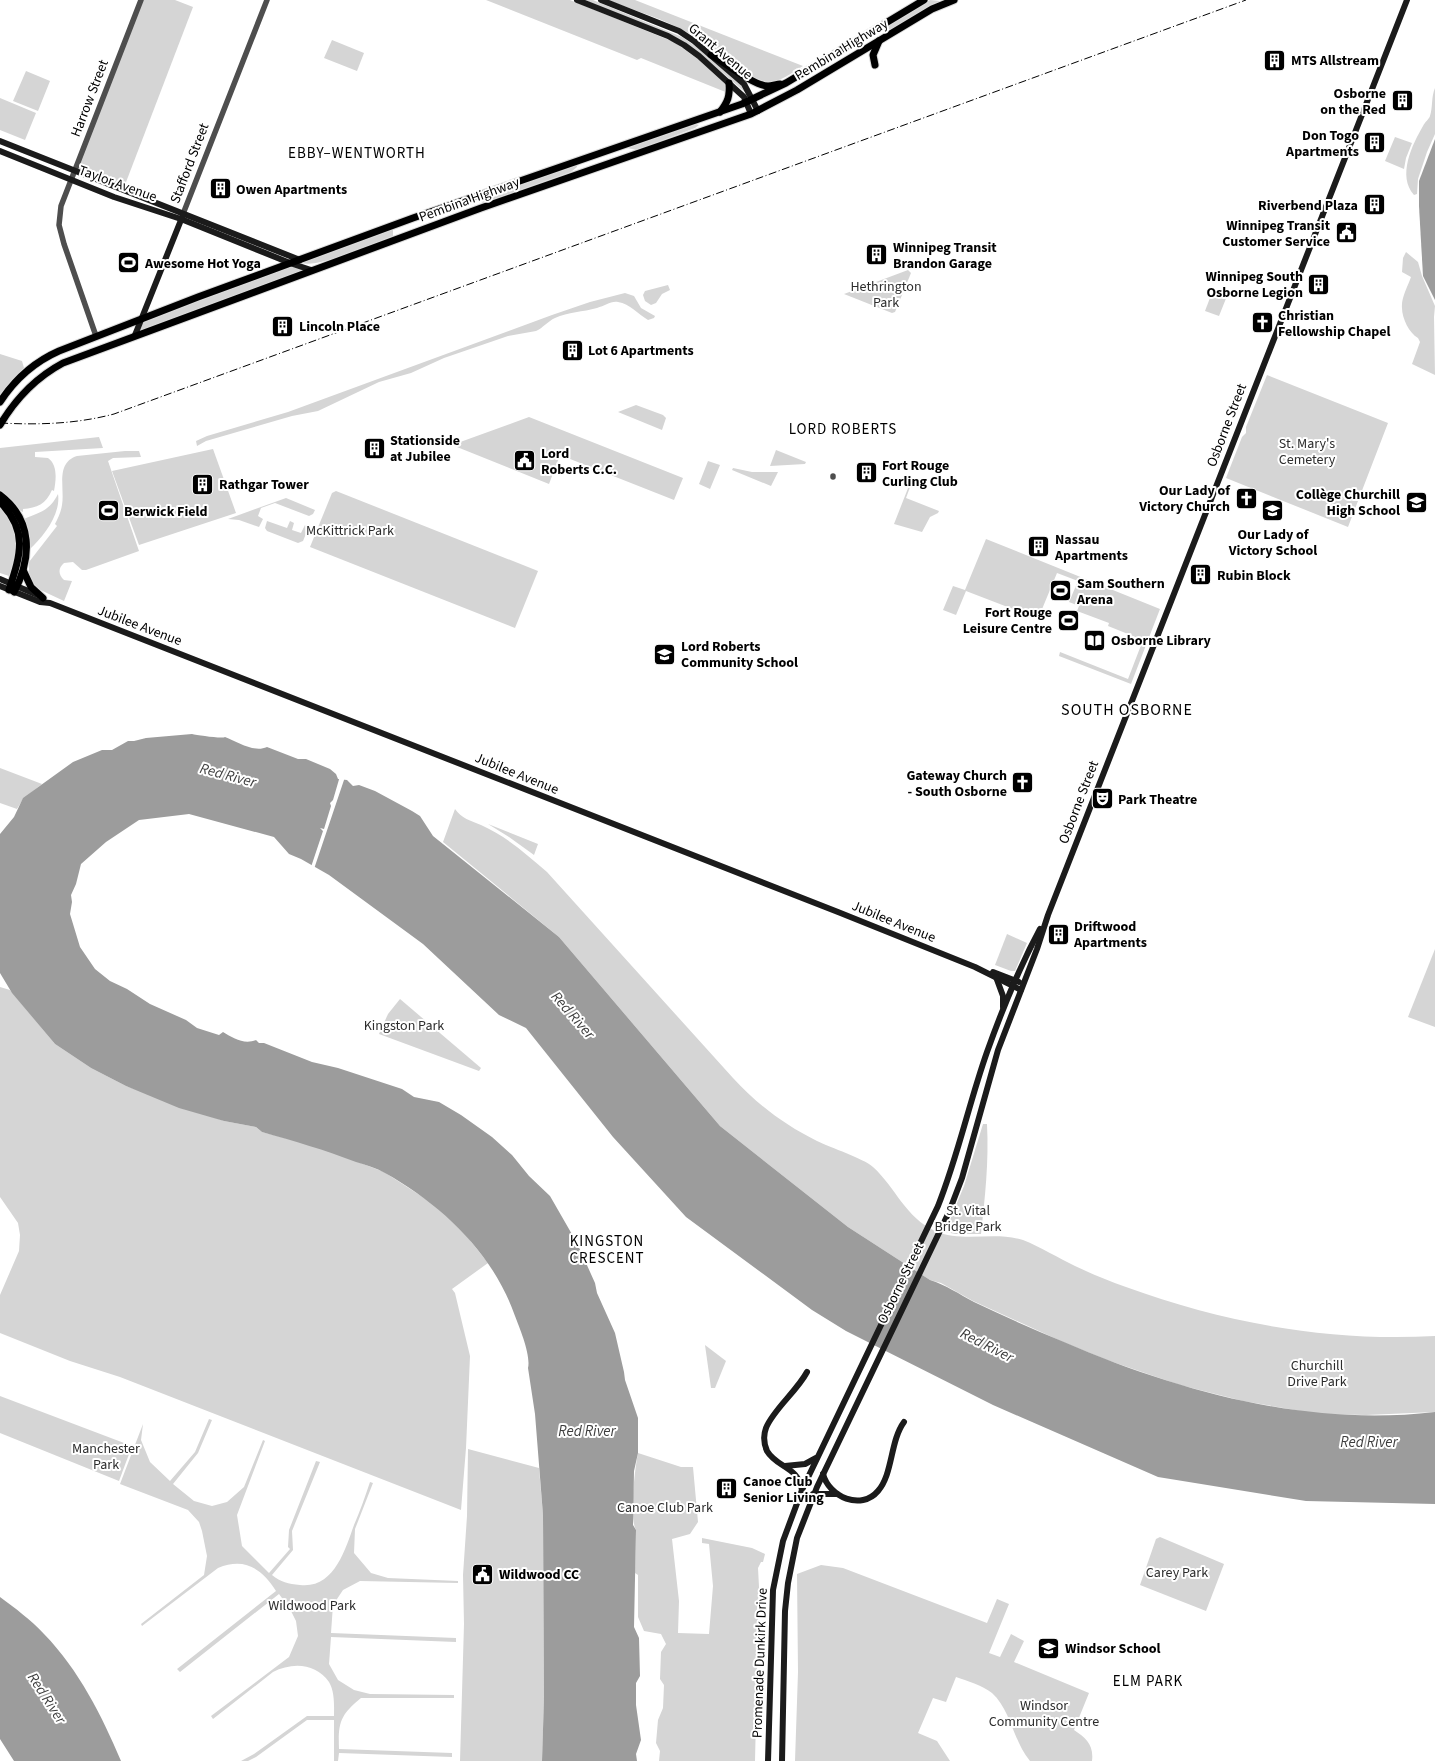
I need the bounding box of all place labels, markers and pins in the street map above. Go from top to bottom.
building icon: MTS Allstream [1263,48,1287,72]
place label: MTS Allstream [1291,51,1379,71]
place label: Osborne on the Red [1320,84,1386,120]
building icon: Osborne on the Red [1390,89,1414,113]
place label: Don Togo Apartments [1285,126,1359,162]
building icon: Don Togo Apartments [1363,131,1387,155]
building icon: Owen Apartments [208,177,232,201]
place label: Owen Apartments [236,180,347,200]
building icon: Riverbend Plaza [1362,193,1386,217]
place label: Riverbend Plaza [1258,196,1358,216]
place label: Winnipeg Transit Customer Service [1222,216,1331,252]
public building icon: Winnipeg Transit Customer Service [1334,221,1358,245]
place label: Winnipeg Transit Brandon Garage [893,238,997,274]
building icon: Winnipeg Transit Brandon Garage [865,243,889,267]
sports icon: Awesome Hot Yoga [117,251,141,275]
place label: Awesome Hot Yoga [144,254,261,274]
place label: Winnipeg South Osborne Legion [1206,267,1303,303]
building icon: Winnipeg South Osborne Legion [1307,272,1331,296]
place label: Christian Fellowship Chapel [1278,306,1391,342]
church icon: Christian Fellowship Chapel [1250,311,1274,335]
building icon: Lincoln Place [271,314,295,338]
place label: Lincoln Place [299,317,380,337]
building icon: Lot 6 Apartments [560,338,584,362]
place label: Lot 6 Apartments [588,341,694,361]
place label: Stationside at Jubilee [390,431,460,467]
building icon: Stationside at Jubilee [362,436,386,460]
place label: Lord Roberts C.C. [541,444,617,480]
public building icon: Lord Roberts C.C. [513,449,537,473]
place label: Fort Rouge Curling Club [882,456,958,492]
building icon: Fort Rouge Curling Club [854,461,878,485]
building icon: Rathgar Tower [191,472,215,496]
place label: Rathgar Tower [219,475,309,495]
place label: Our Lady of Victory Church [1138,481,1231,517]
place label: Collège Churchill High School [1296,485,1400,521]
church icon: Our Lady of Victory Church [1234,486,1258,510]
school or university icon: Collège Churchill High School [1404,490,1428,514]
sports icon: Berwick Field [96,499,120,523]
school or university icon: Our Lady of Victory School [1261,499,1285,523]
place label: Berwick Field [124,502,208,522]
place label: Our Lady of Victory School [1228,525,1317,561]
place label: Nassau Apartments [1054,530,1128,566]
building icon: Nassau Apartments [1027,535,1051,559]
building icon: Rubin Block [1189,563,1213,587]
place label: Rubin Block [1217,566,1291,586]
place label: Sam Southern Arena [1076,574,1165,610]
sports icon: Sam Southern Arena [1049,579,1073,603]
place label: Fort Rouge Leisure Centre [963,603,1052,639]
sports icon: Fort Rouge Leisure Centre [1056,608,1080,632]
library icon: Osborne Library [1083,628,1107,652]
place label: Osborne Library [1111,631,1212,651]
place label: Lord Roberts Community School [681,637,798,673]
school or university icon: Lord Roberts Community School [653,642,677,666]
place label: Gateway Church - South Osborne [906,766,1007,802]
church icon: Gateway Church - South Osborne [1011,771,1035,795]
theatre icon: Park Theatre [1090,787,1114,811]
place label: Park Theatre [1118,790,1197,810]
place label: Driftwood Apartments [1073,917,1147,953]
building icon: Driftwood Apartments [1046,922,1070,946]
place label: Canoe Club Senior Living [743,1472,824,1508]
building icon: Canoe Club Senior Living [715,1477,739,1501]
public building icon: Wildwood CC [471,1562,495,1586]
place label: Wildwood CC [499,1565,579,1585]
school or university icon: Windsor School [1037,1636,1061,1660]
place label: Windsor School [1065,1639,1161,1659]

